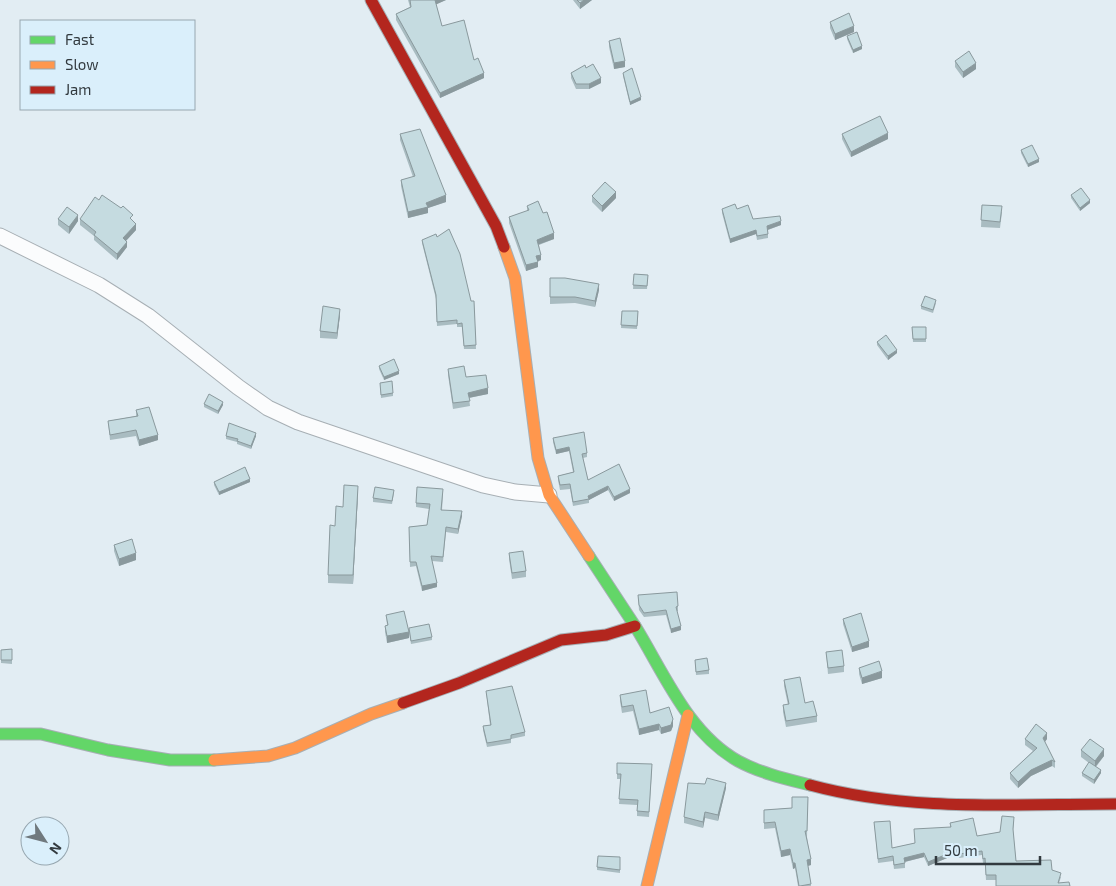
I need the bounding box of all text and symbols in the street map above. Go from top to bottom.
legend [20,20,195,110]
text: Fast [65,30,95,48]
text: Slow [65,55,99,73]
text: Jam [65,80,91,98]
north arrow [20,816,70,866]
scale bar [936,834,1040,866]
text: N [46,840,66,858]
text: 50 m [944,841,978,859]

